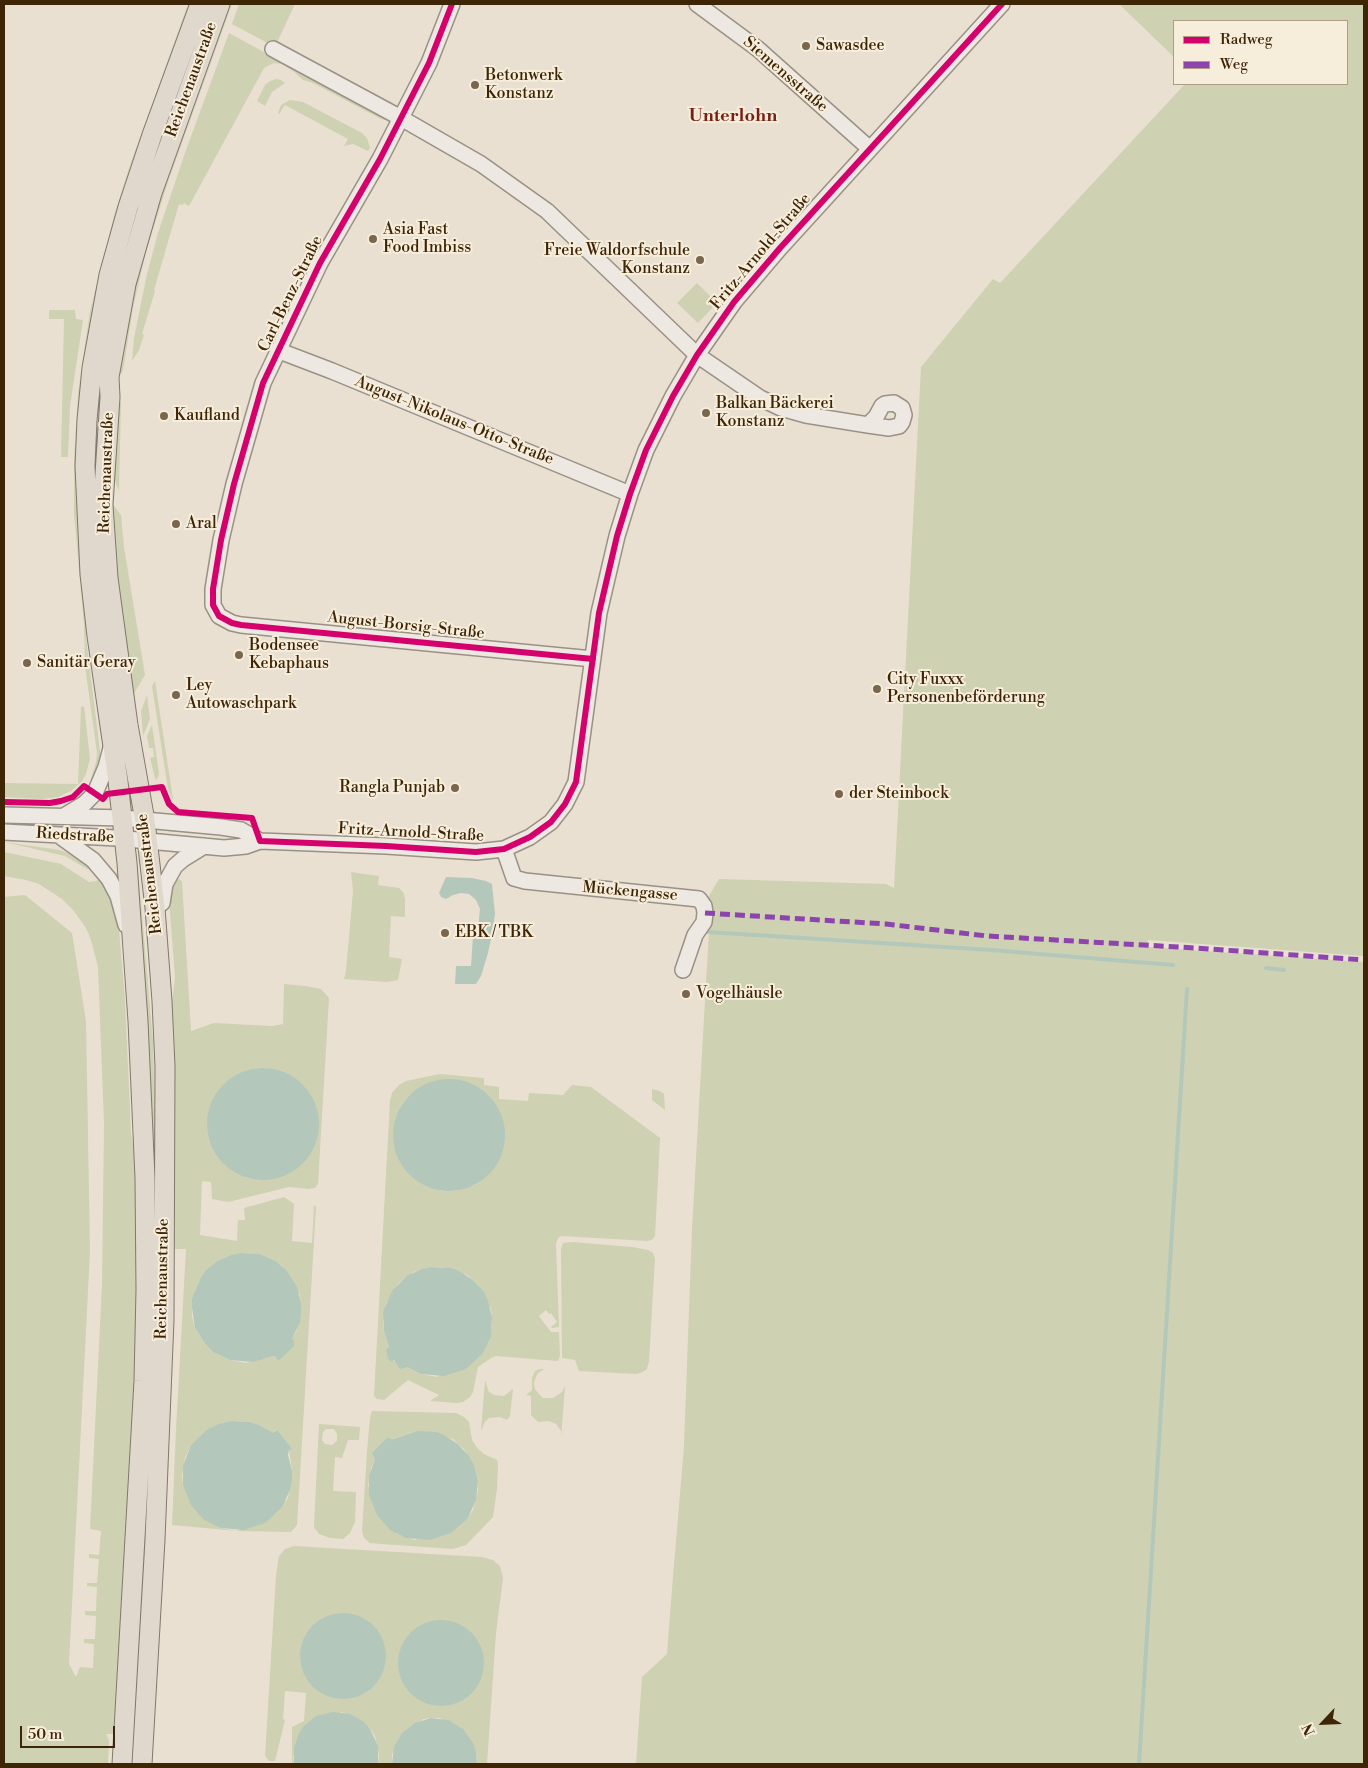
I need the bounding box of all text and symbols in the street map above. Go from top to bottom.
street label: Reichenaustraße [162,20,222,140]
legend [1173,20,1348,85]
text: Radweg [1220,30,1273,49]
street label: Siemensstraße [739,33,831,117]
place label: Sawasdee [816,36,885,56]
marker: Sawasdee [800,40,812,52]
text: Weg [1220,55,1248,74]
place label: Betonwerk Konstanz [485,66,562,104]
marker: Betonwerk Konstanz [469,79,481,91]
district label: Unterlohn [689,106,777,128]
street label: Fritz-Arnold-Straße [707,190,815,314]
place label: Asia Fast Food Imbiss [383,220,471,258]
street label: Carl-Benz-Straße [255,233,327,355]
marker: Asia Fast Food Imbiss [367,233,379,245]
place label: Freie Waldorfschule Konstanz [544,241,690,279]
marker: Freie Waldorfschule Konstanz [694,254,706,266]
street label: August-Nikolaus-Otto-Straße [352,372,556,470]
place label: Balkan Bäckerei Konstanz [716,394,834,432]
place label: Kaufland [174,406,240,426]
marker: Balkan Bäckerei Konstanz [700,407,712,419]
marker: Kaufland [158,410,170,422]
street label: Reichenaustraße [95,412,119,534]
place label: Aral [186,514,217,534]
marker: Aral [170,518,182,530]
street label: August-Borsig-Straße [327,608,485,644]
place label: Bodensee Kebaphaus [249,636,329,674]
marker: Bodensee Kebaphaus [233,649,245,661]
place label: Sanitär Geray [37,653,136,673]
marker: Sanitär Geray [21,657,33,669]
place label: City Fuxxx Personenbeförderung [887,670,1045,708]
place label: Ley Autowaschpark [186,676,296,714]
marker: City Fuxxx Personenbeförderung [871,683,883,695]
marker: Ley Autowaschpark [170,689,182,701]
place label: Rangla Punjab [339,778,445,798]
marker: Rangla Punjab [449,782,461,794]
place label: der Steinbock [849,784,949,804]
marker: der Steinbock [833,788,845,800]
street label: Reichenaustraße [133,813,167,935]
street label: Fritz-Arnold-Straße [337,820,485,846]
street label: Riedstraße [35,824,115,848]
street label: Mückengasse [582,878,678,906]
place label: EBK / TBK [455,923,533,943]
marker: EBK / TBK [439,927,451,939]
place label: Vogelhäusle [696,984,782,1004]
marker: Vogelhäusle [680,988,692,1000]
street label: Reichenaustraße [152,1218,174,1340]
north arrow [1298,1698,1348,1748]
scale bar [22,1716,118,1748]
text: N [1299,1721,1320,1738]
text: 50 m [28,1725,62,1744]

